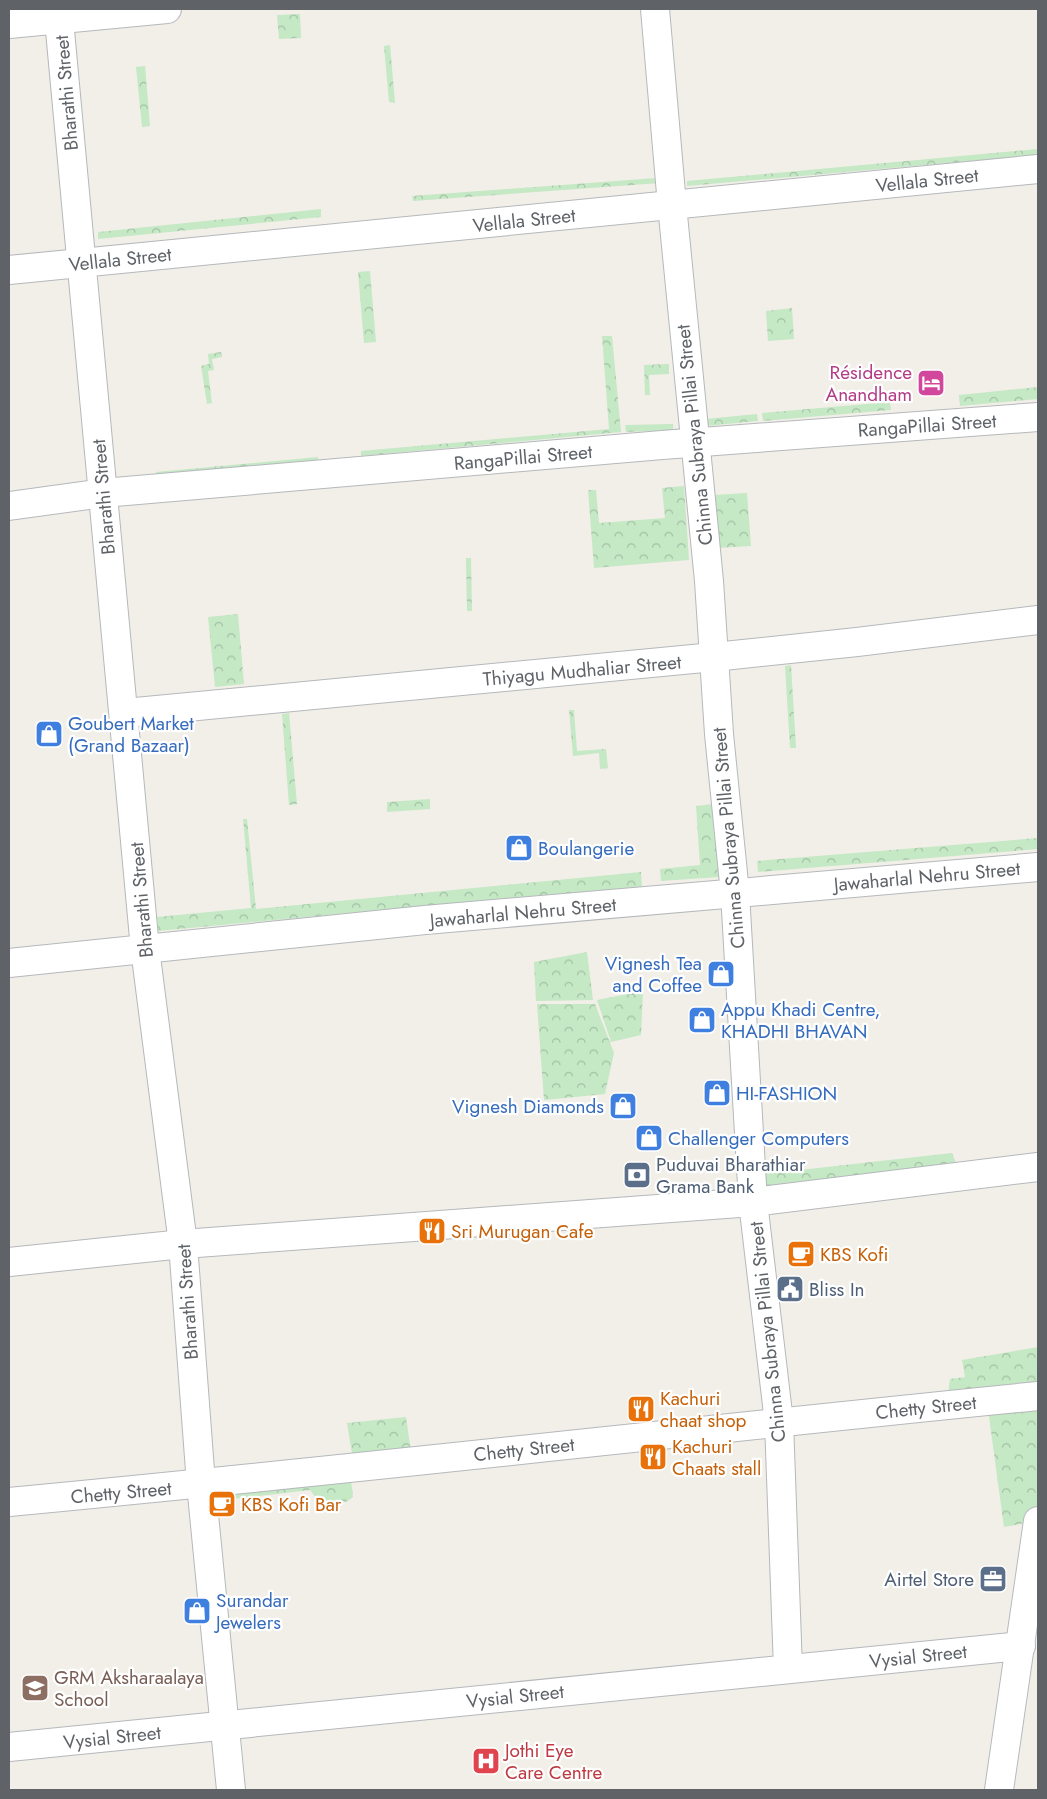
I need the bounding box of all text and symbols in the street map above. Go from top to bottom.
street label: Bharathi Street [48,34,85,152]
street label: Vellala Street [874,162,980,199]
street label: Vellala Street [471,202,577,239]
street label: Vellala Street [67,241,173,278]
street label: Chinna Subraya Pillai Street [669,323,720,547]
place label: Résidence Anandham [826,359,912,408]
hotel icon: Résidence Anandham [916,368,946,398]
street label: RangaPillai Street [857,407,998,444]
street label: Bharathi Street [85,438,122,556]
street label: RangaPillai Street [453,438,594,477]
street label: Thiyagu Mudhaliar Street [482,648,683,693]
place label: Goubert Market (Grand Bazaar) [68,710,194,759]
shop icon: Goubert Market (Grand Bazaar) [34,719,64,749]
street label: Chinna Subraya Pillai Street [705,726,752,950]
shop icon: Boulangerie [504,833,534,863]
place label: Boulangerie [538,835,635,862]
street label: Bharathi Street [123,841,160,959]
street label: Jawaharlal Nehru Street [830,855,1022,898]
street label: Jawaharlal Nehru Street [426,891,618,934]
place label: Vignesh Tea and Coffee [605,950,702,999]
shop icon: Vignesh Tea and Coffee [706,959,736,989]
place label: Appu Khadi Centre, KHADHI BHAVAN [721,996,880,1045]
shop icon: Appu Khadi Centre, KHADHI BHAVAN [687,1005,717,1035]
shop icon: HI-FASHION [702,1078,732,1108]
place label: HI-FASHION [736,1080,837,1107]
shop icon: Vignesh Diamonds [608,1091,638,1121]
place label: Vignesh Diamonds [452,1093,604,1120]
shop icon: Challenger Computers [634,1123,664,1153]
place label: Challenger Computers [668,1125,849,1152]
place label: Puduvai Bharathiar Grama Bank [656,1151,806,1200]
bank icon: Puduvai Bharathiar Grama Bank [622,1160,652,1190]
restaurant icon: Sri Murugan Cafe [417,1216,447,1246]
place label: Sri Murugan Cafe [451,1218,594,1245]
street label: Chinna Subraya Pillai Street [742,1220,793,1444]
cafe icon: KBS Kofi [786,1239,816,1269]
place label: KBS Kofi [820,1241,888,1268]
street label: Bharathi Street [170,1243,205,1361]
public building icon: Bliss In [775,1274,805,1304]
place label: Bliss In [809,1276,865,1303]
place label: Kachuri chaat shop [660,1385,747,1434]
street label: Chetty Street [874,1389,978,1426]
restaurant icon: Kachuri chaat shop [626,1394,656,1424]
street label: Chetty Street [472,1431,576,1468]
place label: Kachuri Chaats stall [672,1433,761,1482]
restaurant icon: Kachuri Chaats stall [638,1442,668,1472]
street label: Chetty Street [69,1475,173,1510]
cafe icon: KBS Kofi Bar [207,1489,237,1519]
place label: KBS Kofi Bar [241,1491,342,1518]
office icon: Airtel Store [978,1564,1008,1594]
place label: Airtel Store [884,1566,974,1593]
place label: Surandar Jewelers [213,1587,289,1636]
shop icon: Surandar Jewelers [182,1596,212,1626]
street label: Vysial Street [868,1638,969,1675]
place label: GRM Aksharaalaya School [54,1664,204,1713]
school or university icon: GRM Aksharaalaya School [20,1673,50,1703]
street label: Vysial Street [465,1678,566,1715]
street label: Vysial Street [62,1719,163,1756]
place label: Jothi Eye Care Centre [502,1737,602,1786]
hospital icon: Jothi Eye Care Centre [471,1746,501,1776]

